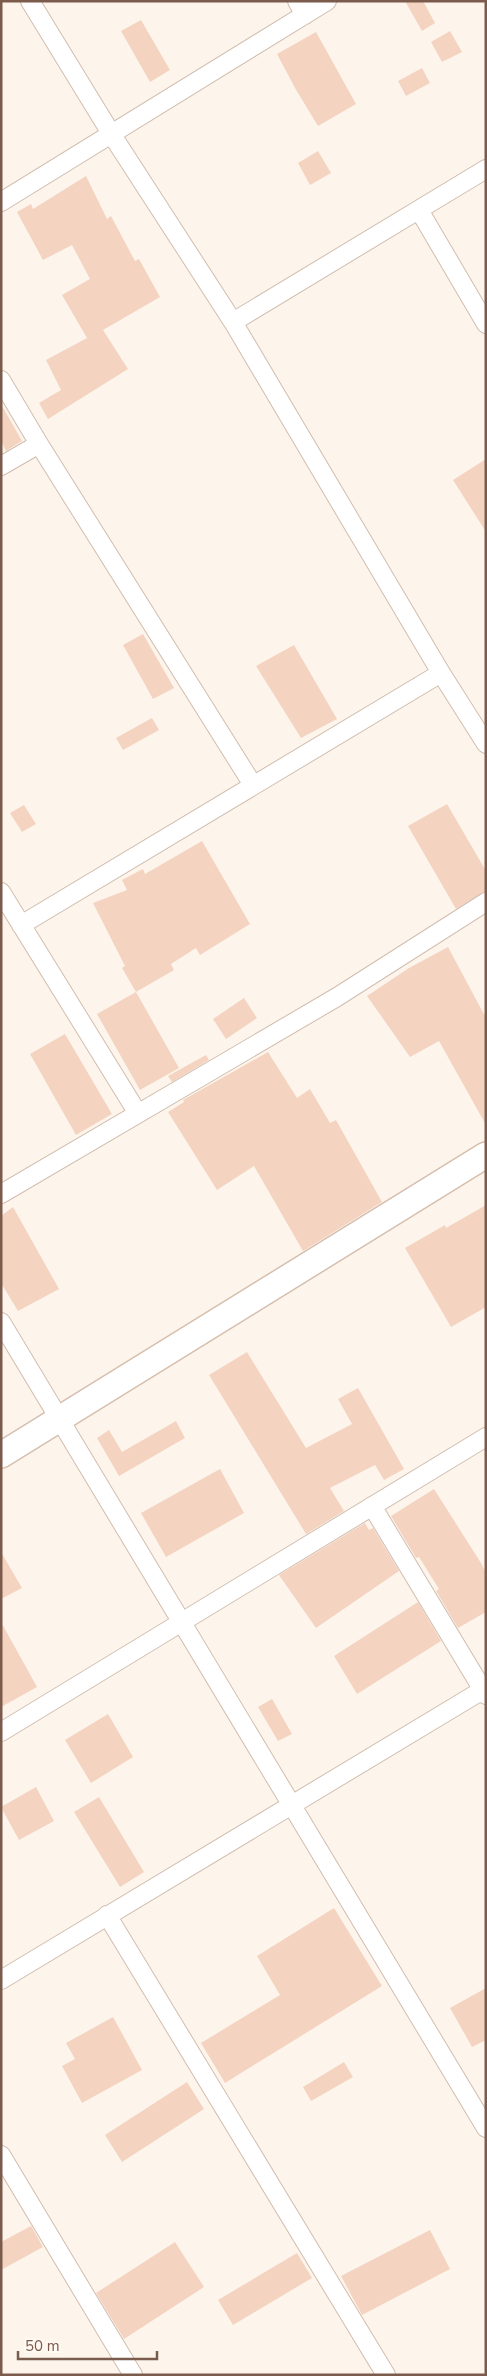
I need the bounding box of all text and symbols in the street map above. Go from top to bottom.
scale bar [18,2328,156,2360]
text: 50 m [25,2336,60,2356]

